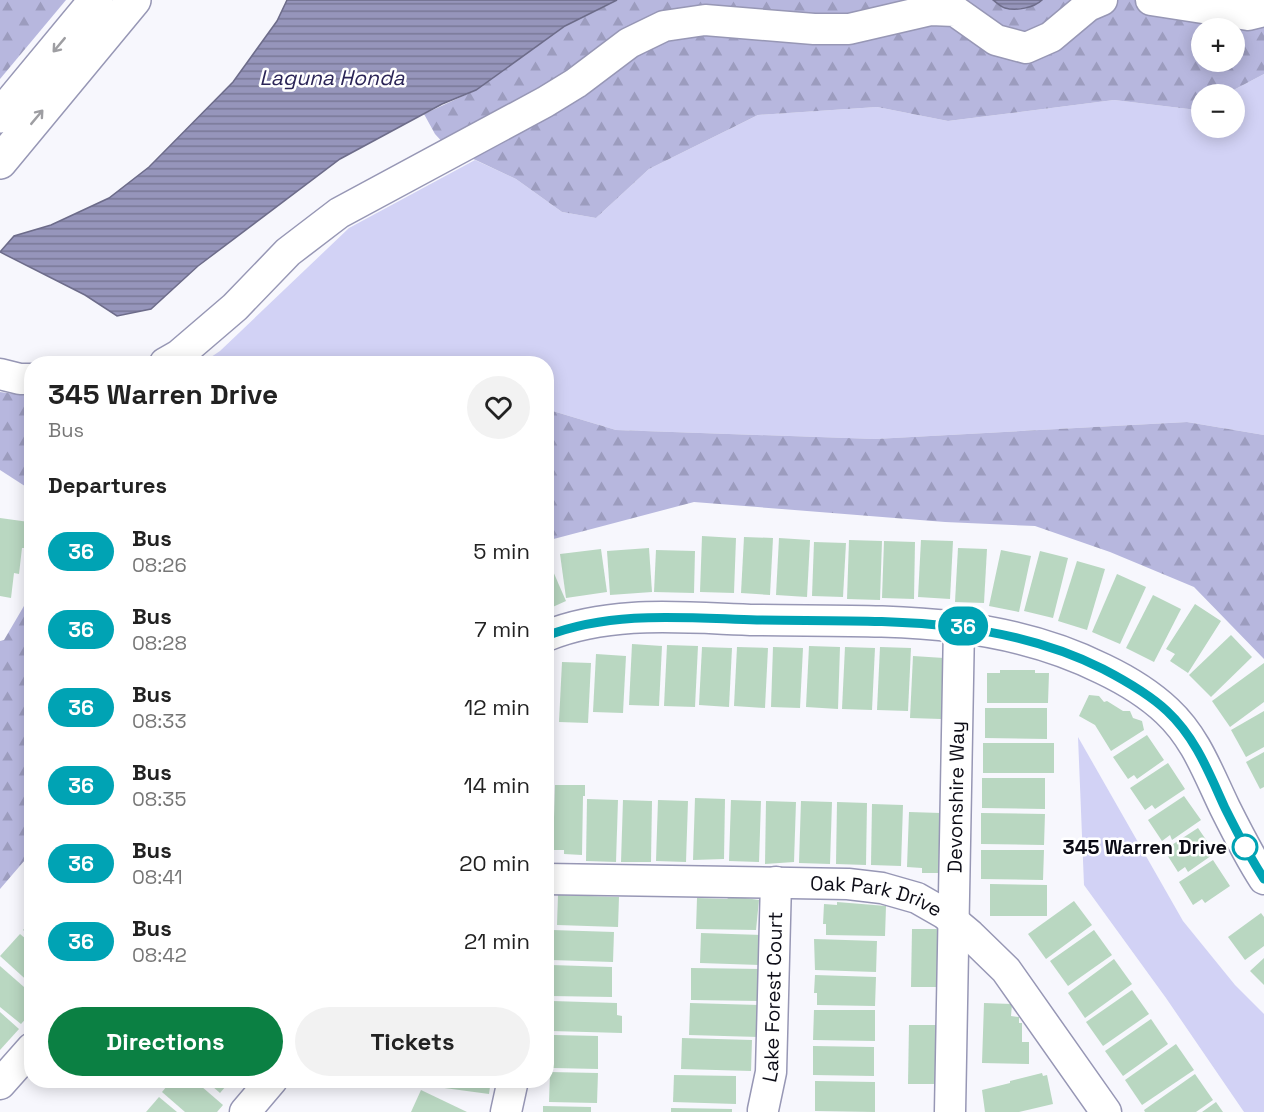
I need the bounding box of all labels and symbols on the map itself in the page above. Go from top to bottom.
one-way arrow [52,37,66,52]
water label: Laguna Honda [259,64,405,91]
one-way arrow [31,109,44,125]
line badge: 36 [936,606,990,646]
street label: Devonshire Way [941,721,970,873]
place label: 345 Warren Drive [1063,834,1227,860]
marker: 345 Warren Drive [1232,834,1258,860]
street label: Oak Park Drive [810,870,947,923]
street label: Lake Forest Court [756,911,788,1085]

